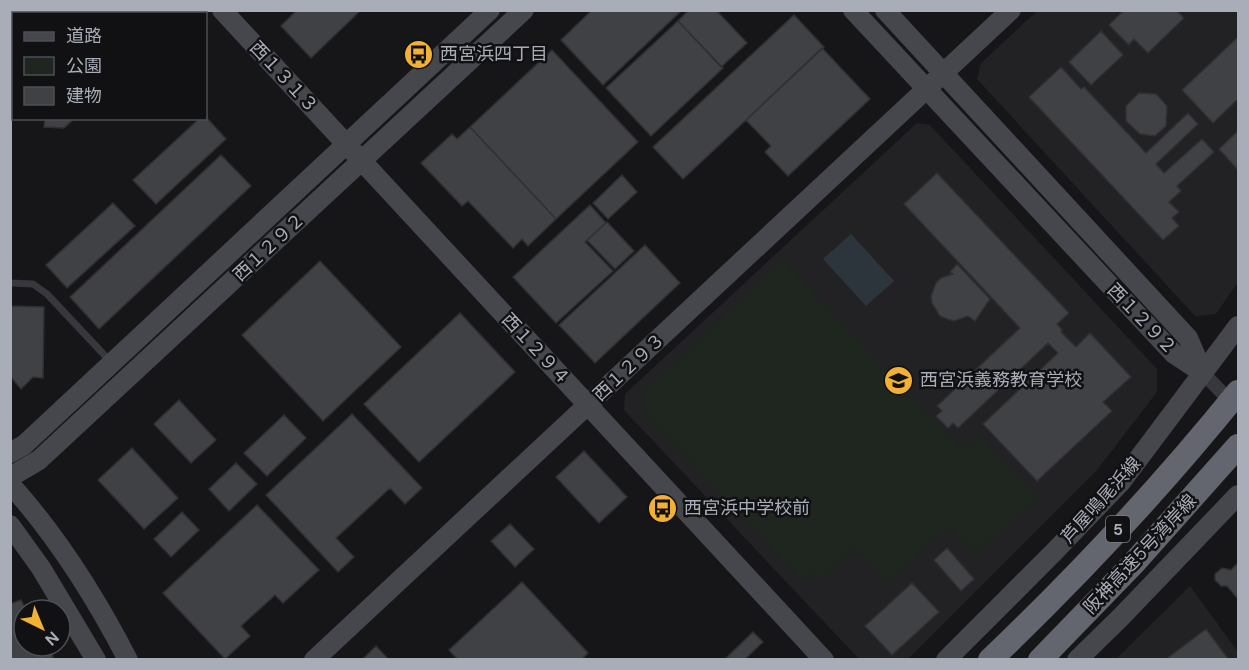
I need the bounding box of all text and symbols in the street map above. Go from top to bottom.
legend [12,12,207,120]
text: 道路 [66,24,102,48]
street label: 西１３１３ [245,36,323,118]
bus stop icon: 西宮浜四丁目 [403,38,435,70]
place label: 西宮浜四丁目 [440,42,548,66]
text: 公園 [66,54,102,78]
text: 建物 [66,84,102,108]
street label: 西１２９２ [228,208,310,286]
street label: 西１２９２ [1102,278,1182,360]
street label: 西１２９４ [497,308,575,390]
street label: 西１２９３ [588,328,670,406]
school or university icon: 西宮浜義務教育学校 [883,364,915,396]
place label: 西宮浜義務教育学校 [920,368,1082,392]
street label: 芦屋鳴尾浜線 [1056,452,1146,548]
street label: 阪神高速5号湾岸線 [1078,489,1202,619]
bus stop icon: 西宮浜中学校前 [647,492,679,524]
place label: 西宮浜中学校前 [684,496,810,520]
road number: 5 [1106,516,1130,542]
north arrow [12,598,72,658]
text: N [40,627,63,650]

